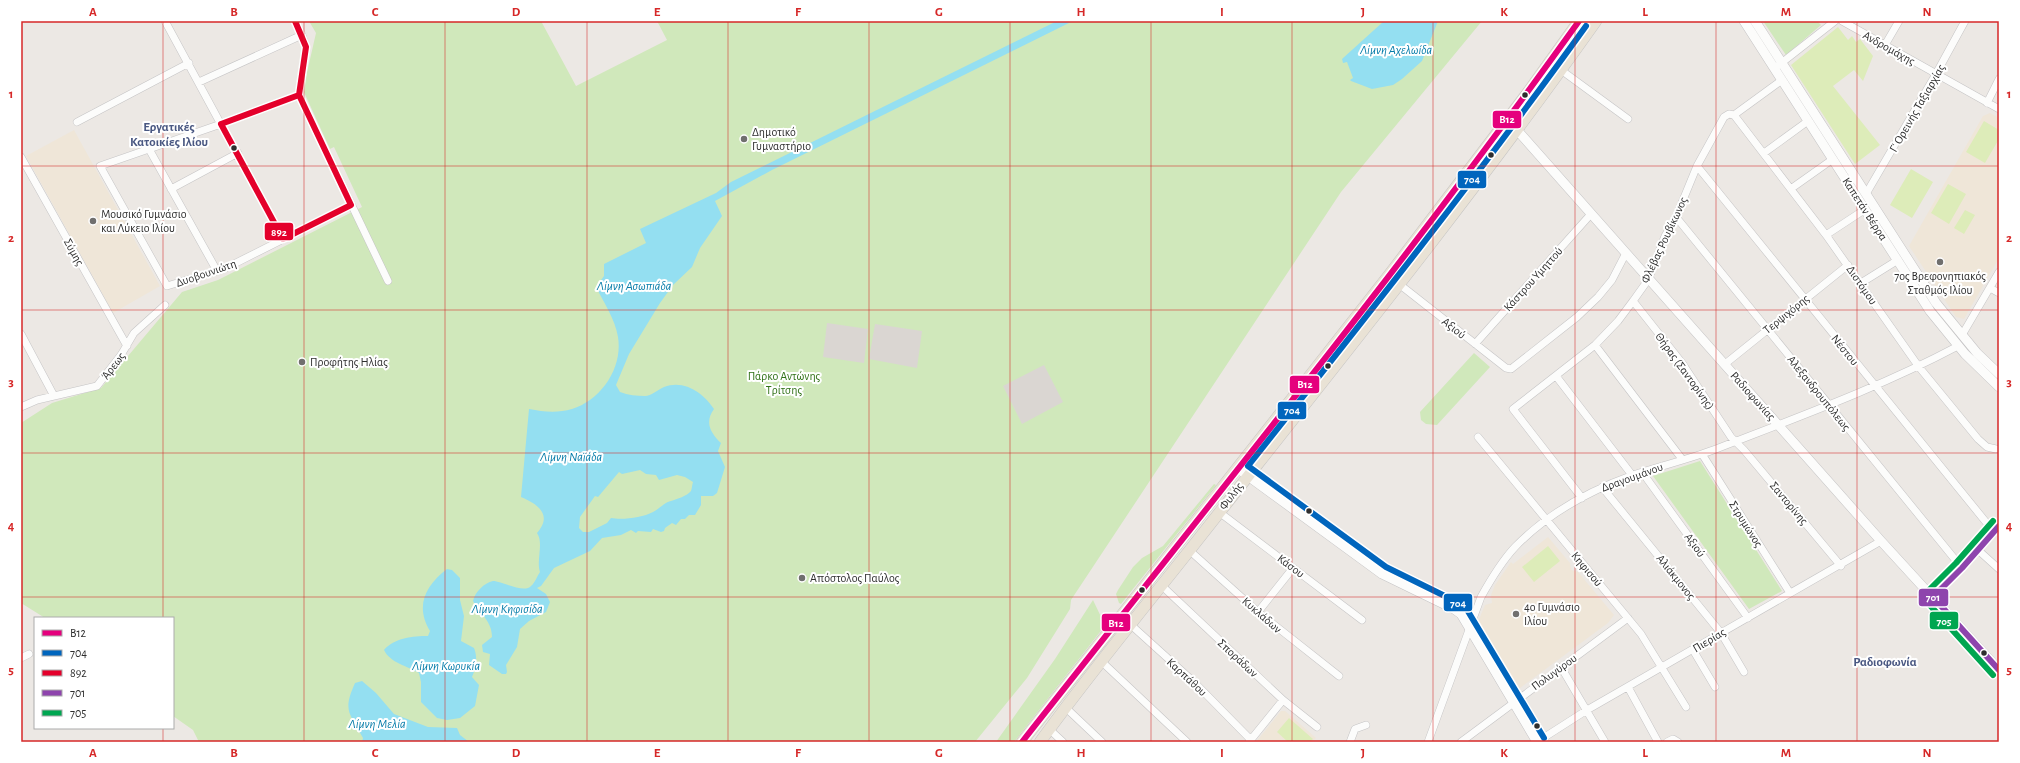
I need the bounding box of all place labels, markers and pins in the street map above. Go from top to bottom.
unlabelled marker [1520,90,1530,100]
place label: Δημοτικό Γυμναστήριο [752,126,811,152]
marker: Δημοτικό Γυμναστήριο [739,134,749,144]
unlabelled marker [229,143,239,153]
unlabelled marker [1486,150,1496,160]
place label: Μουσικό Γυμνάσιο και Λύκειο Ιλίου [101,208,187,234]
marker: Μουσικό Γυμνάσιο και Λύκειο Ιλίου [88,216,98,226]
marker: 7ος Βρεφονηπιακός Σταθμός Ιλίου [1935,257,1945,267]
place label: 7ος Βρεφονηπιακός Σταθμός Ιλίου [1894,270,1986,297]
place label: Προφήτης Ηλίας [310,356,388,369]
marker: Προφήτης Ηλίας [297,357,307,367]
unlabelled marker [1323,361,1333,371]
unlabelled marker [1304,506,1314,516]
place label: Απόστολος Παύλος [810,572,900,585]
marker: Απόστολος Παύλος [797,573,807,583]
unlabelled marker [1137,585,1147,595]
place label: 4ο Γυμνάσιο Ιλίου [1524,601,1580,627]
marker: 4ο Γυμνάσιο Ιλίου [1511,609,1521,619]
unlabelled marker [1979,648,1989,658]
unlabelled marker [1532,721,1542,731]

